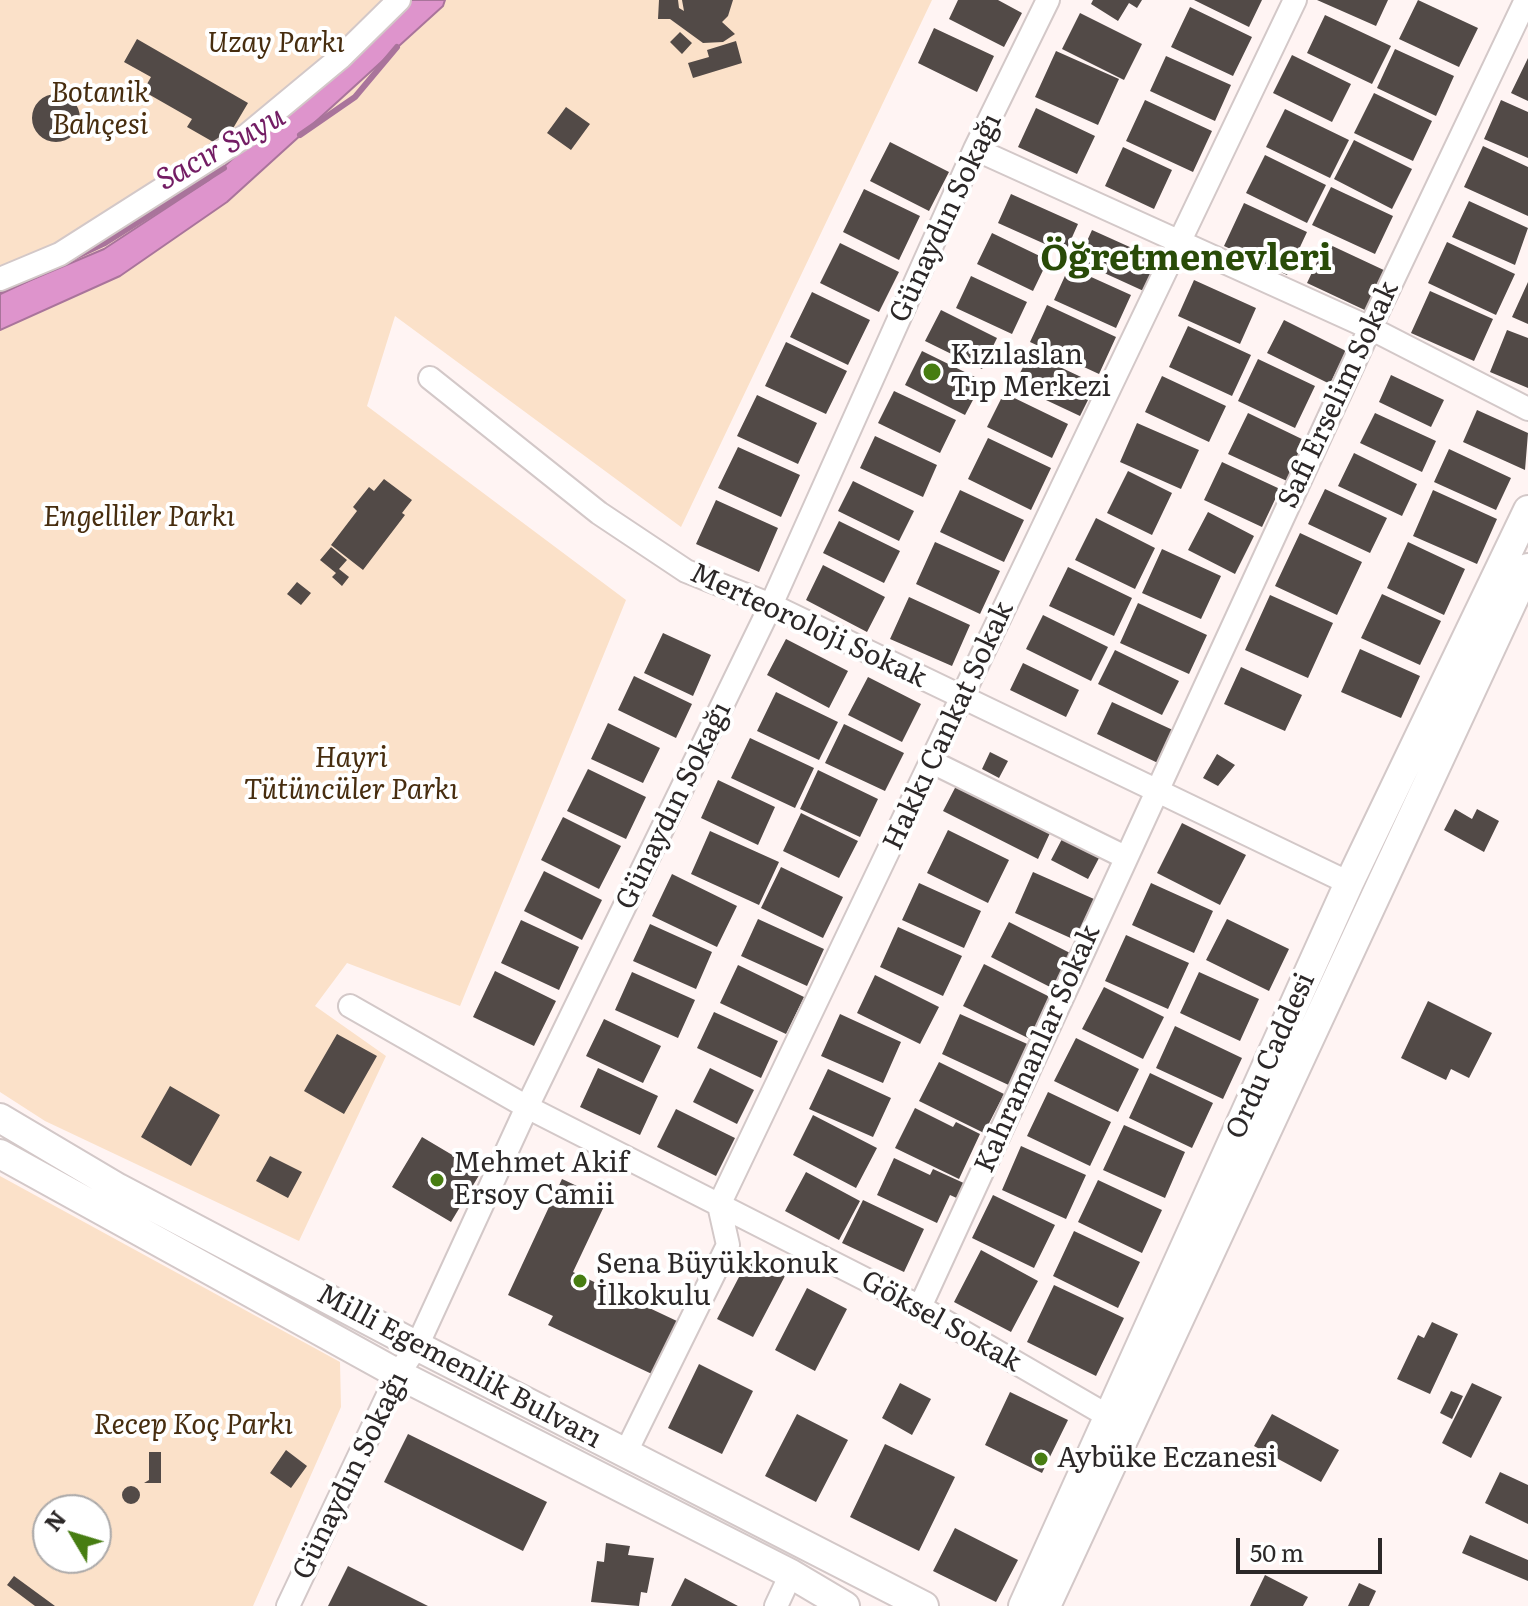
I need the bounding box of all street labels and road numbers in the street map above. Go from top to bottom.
street label: Günaydın Sokağı [883,108,1009,328]
street label: Safi Erselim Sokak [1272,276,1406,514]
street label: Merteoroloji Sokak [685,557,931,695]
street label: Hakkı Cankat Sokak [877,596,1021,856]
street label: Günaydın Sokağı [609,697,739,915]
street label: Kahramanlar Sokak [968,920,1108,1178]
street label: Ordu Caddesi [1219,968,1323,1144]
street label: Göksel Sokak [855,1264,1027,1380]
street label: Milli Egemenlik Bulvarı [311,1278,607,1456]
street label: Günaydın Sokağı [286,1367,416,1585]

